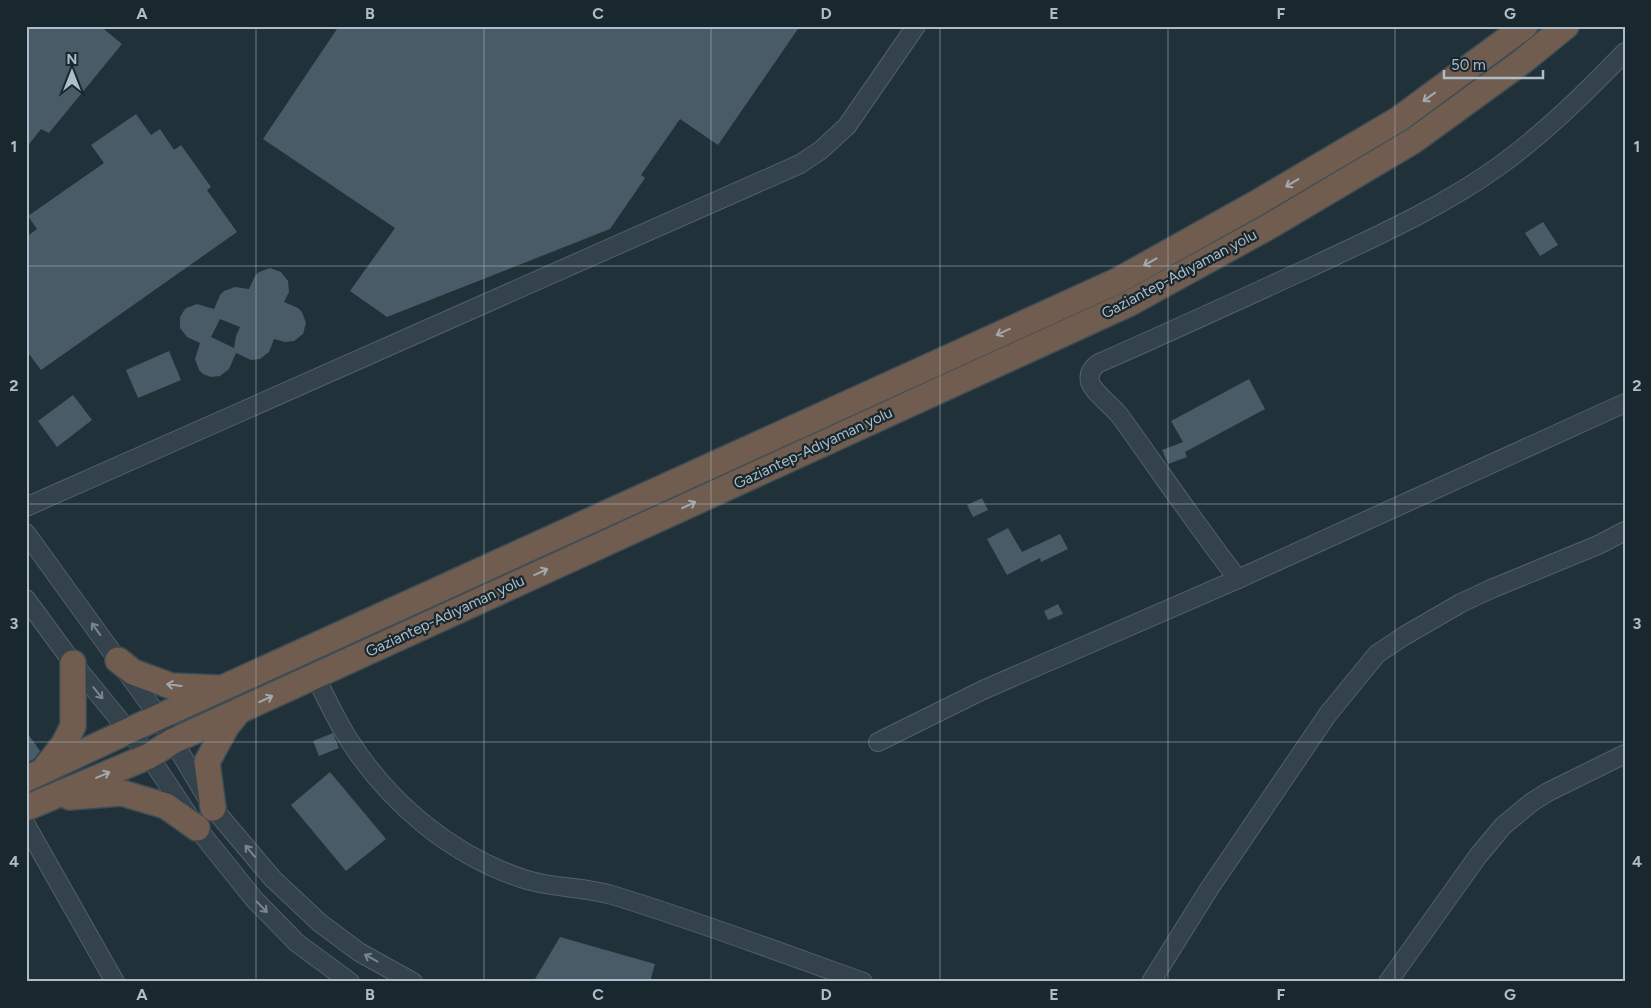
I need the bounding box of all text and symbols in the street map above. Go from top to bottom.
text: A [136,4,148,23]
text: B [365,4,375,23]
text: C [592,4,604,23]
text: D [820,4,832,23]
text: E [1049,4,1059,23]
text: F [1277,4,1286,23]
text: G [1504,4,1516,23]
north arrow [48,48,98,98]
scale bar [1444,48,1542,80]
text: N [67,51,77,68]
text: 50 m [1451,56,1486,74]
one-way arrow [1422,92,1436,102]
text: 1 [11,137,17,156]
text: 1 [1634,137,1640,156]
one-way arrow [1285,178,1299,188]
street label: Gaziantep-Adıyaman yolu [1098,225,1260,323]
one-way arrow [1143,258,1158,268]
one-way arrow [996,328,1011,338]
text: 2 [9,376,19,395]
text: 2 [1632,376,1642,395]
street label: Gaziantep-Adıyaman yolu [731,403,895,493]
one-way arrow [681,499,696,509]
one-way arrow [533,567,548,577]
street label: Gaziantep-Adıyaman yolu [363,571,527,661]
text: 3 [10,614,19,633]
text: 3 [1633,614,1642,633]
one-way arrow [91,622,101,636]
one-way arrow [167,680,183,690]
one-way arrow [92,686,103,699]
one-way arrow [258,693,273,703]
one-way arrow [95,770,110,780]
one-way arrow [244,845,255,858]
text: 4 [9,852,19,871]
text: 4 [1632,852,1642,871]
one-way arrow [256,900,268,913]
one-way arrow [364,953,378,963]
text: A [136,985,148,1004]
text: B [365,985,375,1004]
text: C [592,985,604,1004]
text: D [820,985,832,1004]
text: E [1049,985,1059,1004]
text: F [1277,985,1286,1004]
text: G [1504,985,1516,1004]

